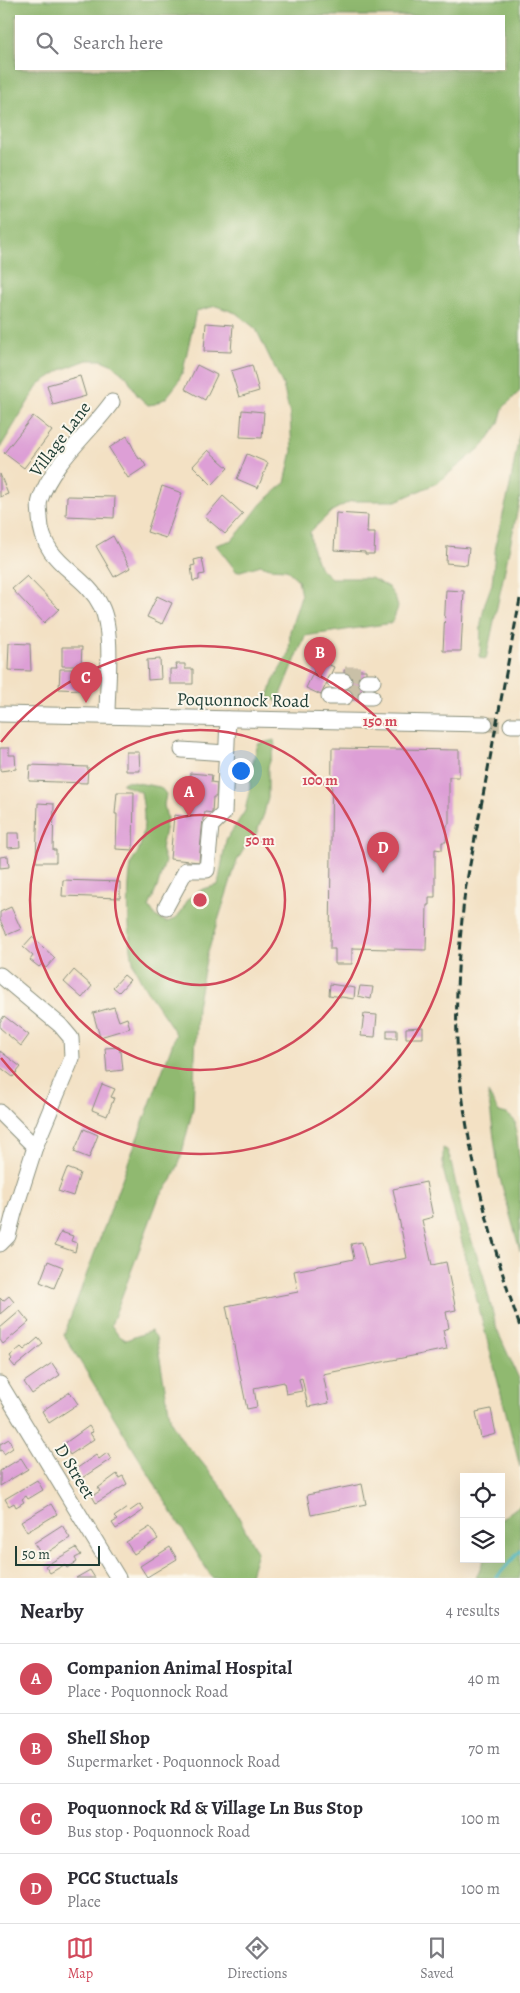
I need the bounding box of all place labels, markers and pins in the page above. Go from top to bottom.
pin: B [304,637,336,678]
pin: C [70,662,102,703]
pin: A [173,776,205,817]
pin: D [367,832,399,873]
centre of rings [191,891,209,909]

